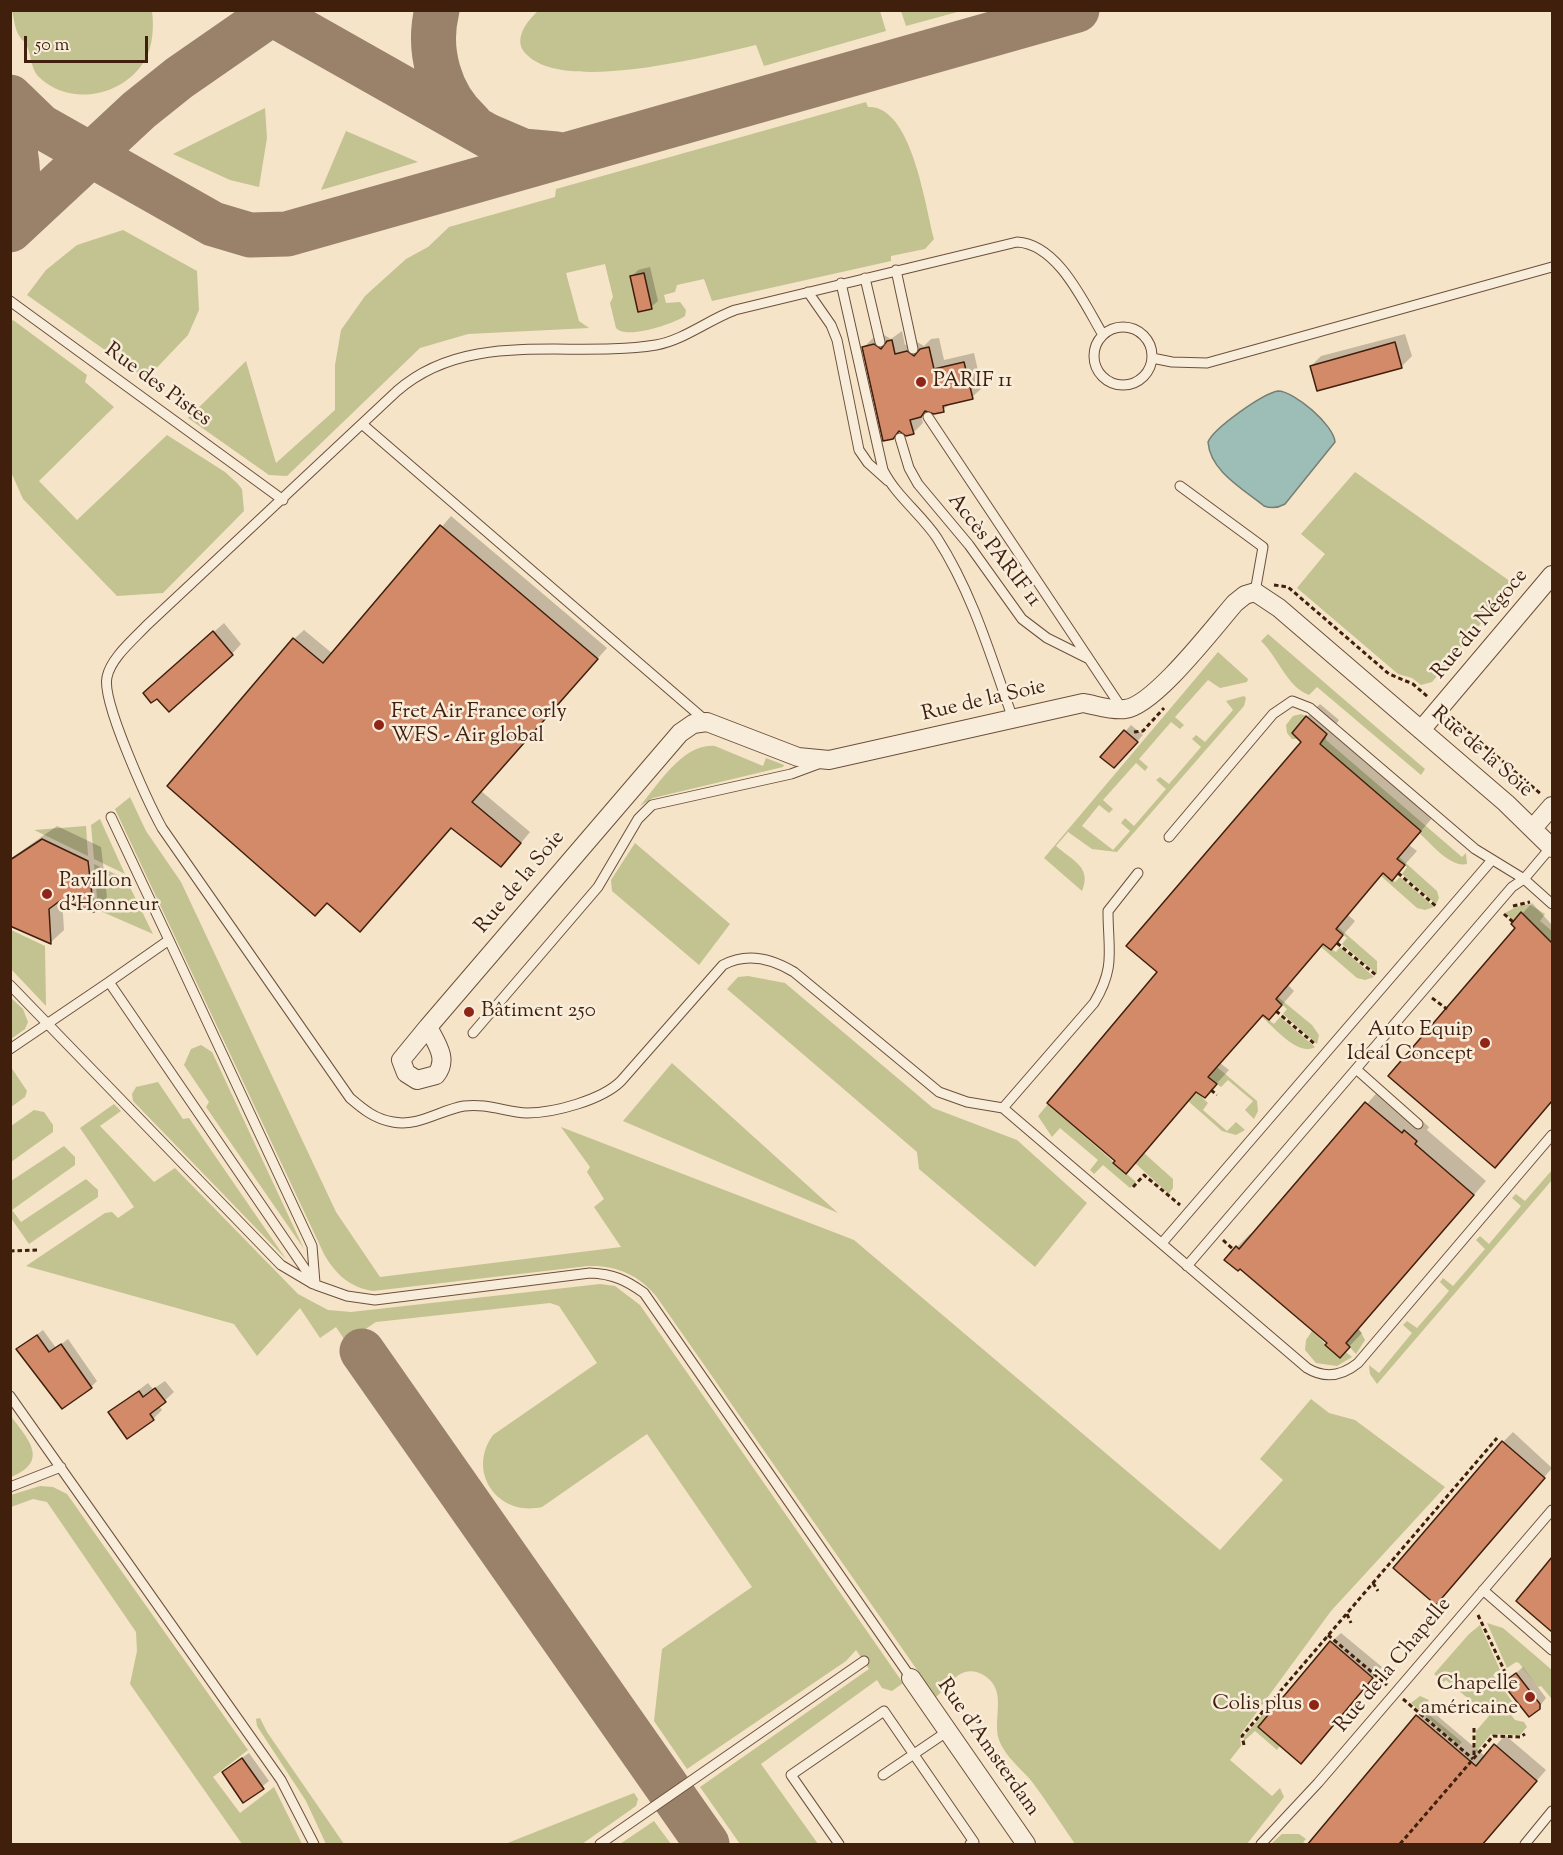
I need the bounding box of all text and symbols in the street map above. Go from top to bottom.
scale bar [27,24,152,62]
text: 50 m [35,33,69,59]
street label: Rue des Pistes [99,339,215,433]
place label: PARIF 11 [933,369,1012,395]
marker: PARIF 11 [914,375,928,389]
street label: Accès PARIF 11 [941,489,1045,613]
street label: Rue du Négoce [1428,565,1534,685]
street label: Rue de la Soie [920,676,1048,728]
place label: Fret Air France orly WFS - Air global [391,700,567,750]
street label: Rue de la Soie [1425,702,1537,804]
marker: Fret Air France orly WFS - Air global [372,718,386,732]
street label: Rue de la Soie [471,826,571,940]
place label: Pavillon d'Honneur [59,869,159,919]
marker: Pavillon d'Honneur [40,887,54,901]
place label: Bâtiment 250 [481,999,596,1025]
marker: Bâtiment 250 [462,1005,476,1019]
place label: Auto Equip Ideal Concept [1347,1018,1473,1068]
marker: Auto Equip Ideal Concept [1478,1036,1492,1050]
street label: Rue de la Chapelle [1330,1594,1458,1738]
place label: Chapelle américaine [1421,1672,1518,1722]
street label: Rue d'Amsterdam [930,1674,1044,1822]
marker: Chapelle américaine [1523,1690,1537,1704]
place label: Colis plus [1212,1692,1302,1718]
marker: Colis plus [1307,1698,1321,1712]

